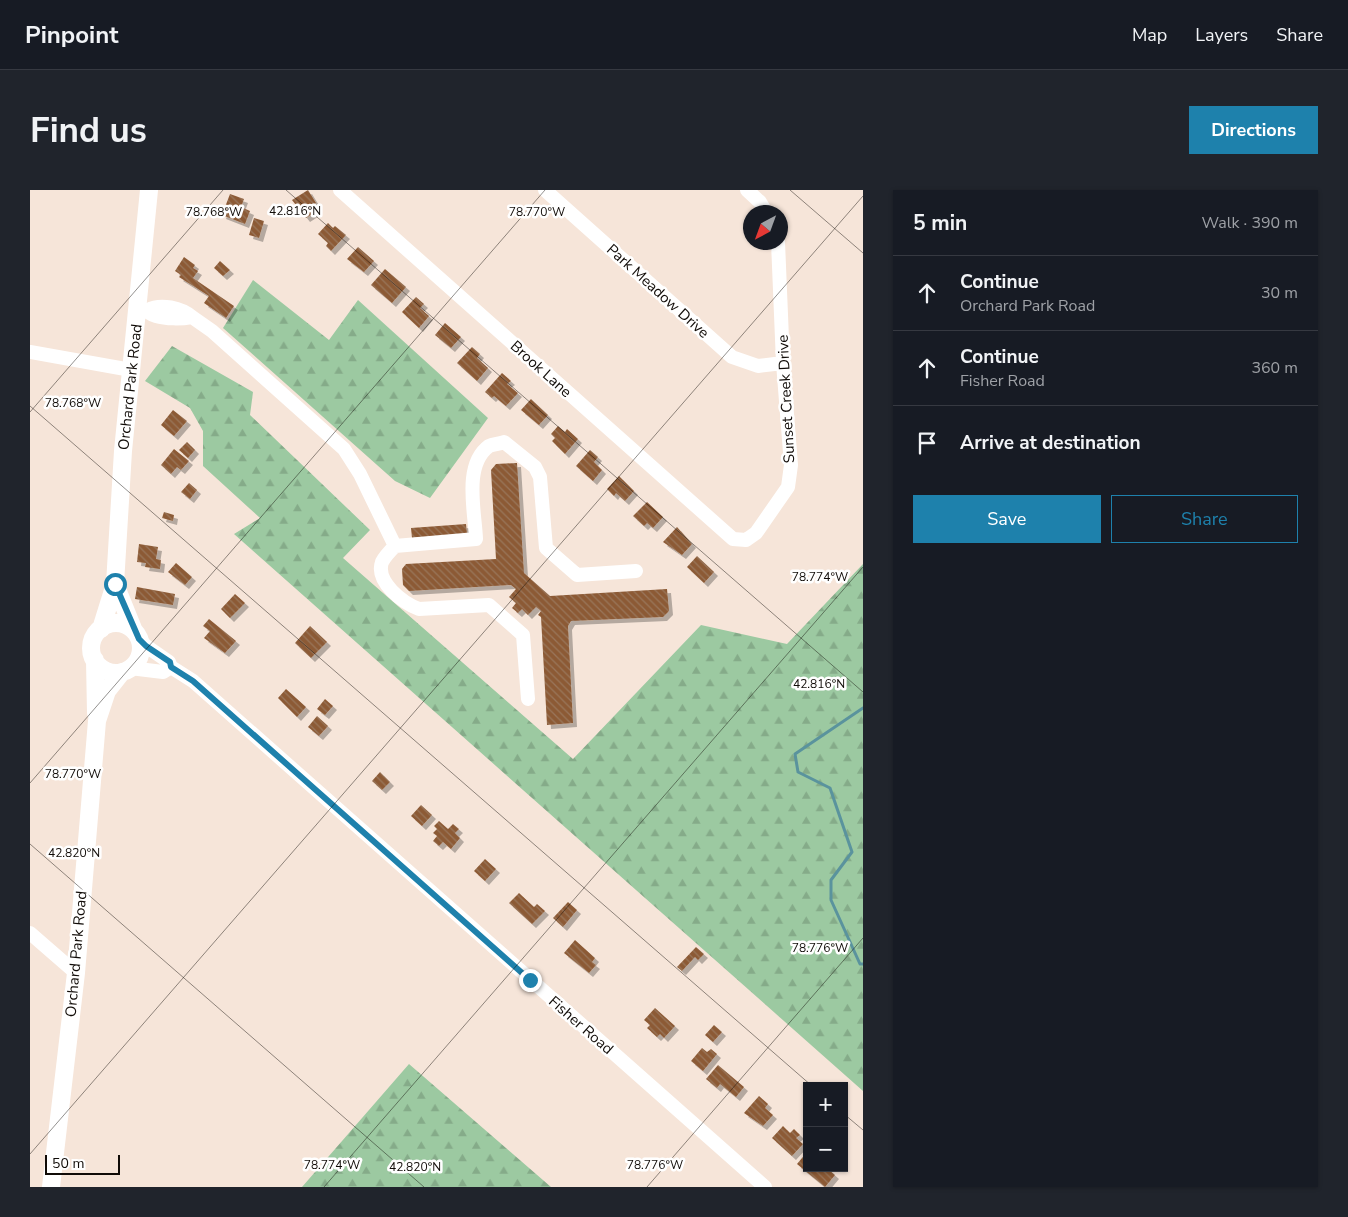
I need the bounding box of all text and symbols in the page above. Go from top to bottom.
text: Pinpoint [25,19,118,51]
text: Map [1132,23,1167,47]
text: Layers [1195,23,1248,47]
text: Share [1276,23,1323,47]
button: Directions [1189,106,1318,154]
text: Find us [30,107,147,154]
text: 42.816°N [269,203,321,219]
text: 78.768°W [186,204,242,220]
text: 78.770°W [509,204,565,220]
north arrow [743,205,788,250]
text: 5 min [913,209,967,237]
text: Walk · 390 m [1202,212,1298,234]
street label: Park Meadow Drive [602,240,714,342]
text: Continue [960,269,1039,295]
icon: ahead [913,279,941,307]
text: 30 m [1261,282,1298,304]
text: Orchard Park Road [960,295,1095,317]
street label: Orchard Park Road [113,323,147,451]
street label: Sunset Creek Drive [773,334,799,464]
street label: Brook Lane [506,336,576,402]
text: Continue [960,344,1039,370]
icon: ahead [913,354,941,382]
text: 360 m [1251,357,1298,379]
text: Fisher Road [960,370,1045,392]
text: 78.768°W [45,395,101,411]
icon: arrive [913,429,941,457]
text: Arrive at destination [960,430,1141,456]
button: Save [913,495,1101,543]
button: Share [1111,495,1298,543]
text: 78.774°W [792,569,848,585]
route start [104,573,127,596]
text: 42.816°N [793,676,845,692]
text: 78.770°W [45,766,101,782]
text: 42.820°N [48,845,100,861]
street label: Orchard Park Road [61,890,91,1018]
text: 78.776°W [792,940,848,956]
route end [519,969,542,992]
street label: Fisher Road [544,991,618,1059]
map controls [803,1082,848,1172]
button: + [803,1082,848,1127]
button: − [803,1127,848,1172]
scale bar [45,1152,120,1175]
text: 50 m [52,1154,84,1173]
text: 78.774°W [304,1157,360,1173]
text: 78.776°W [627,1157,683,1173]
text: 42.820°N [389,1159,441,1175]

